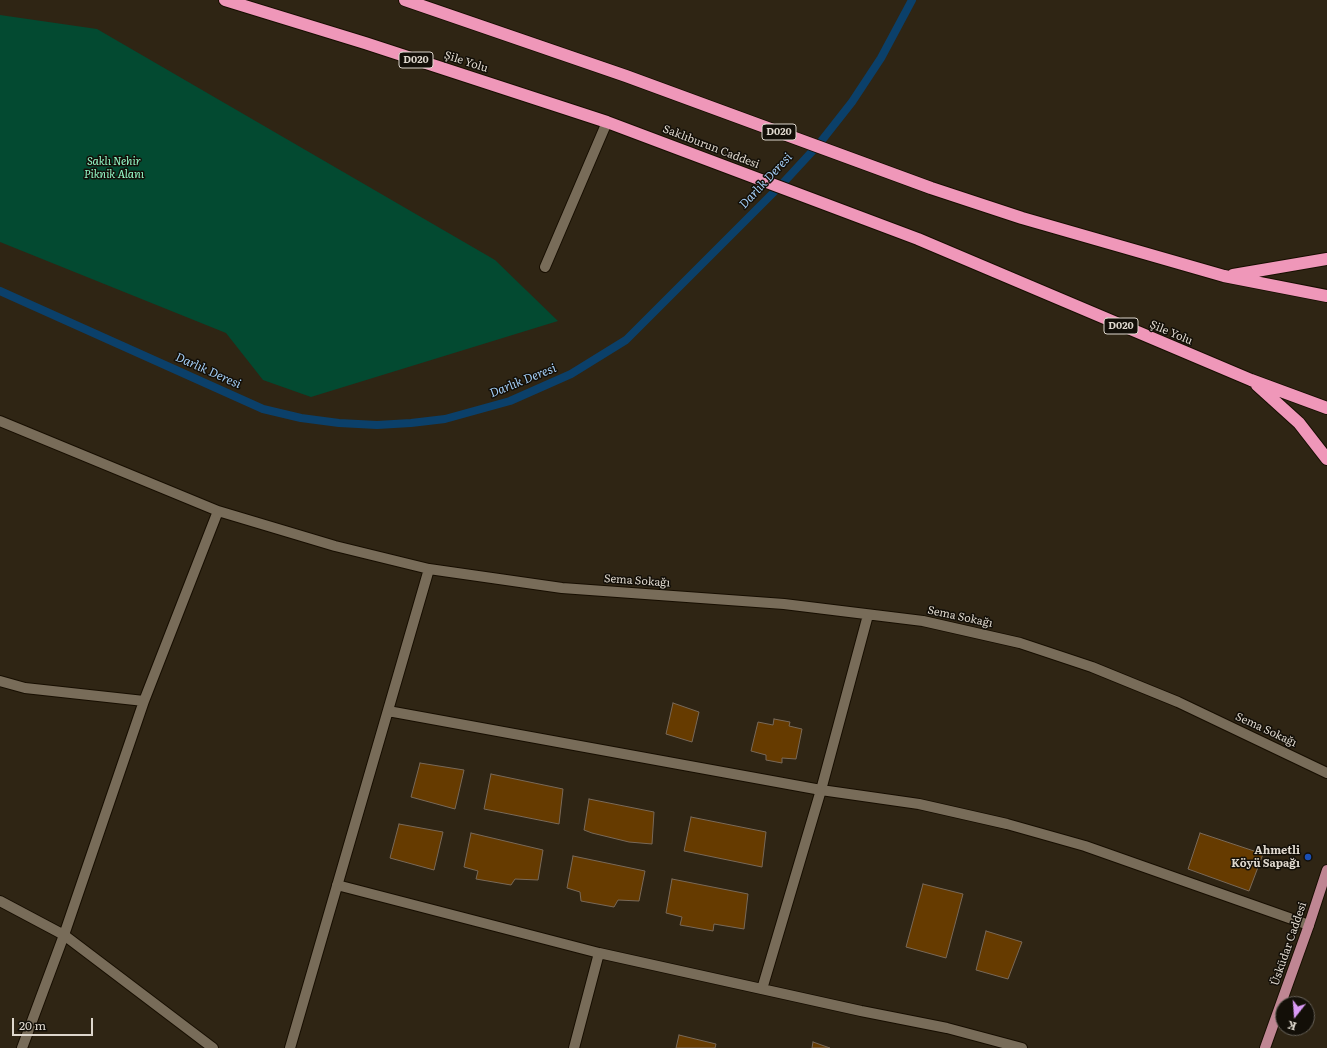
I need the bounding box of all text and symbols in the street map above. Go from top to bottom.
street label: Şile Yolu [442,49,490,75]
road number: D020 [399,52,433,68]
street label: Saklıburun Caddesi [661,123,761,171]
road number: D020 [762,124,796,140]
water label: Darlık Deresi [737,150,795,212]
park label: Saklı Nehir Piknik Alanı [84,155,144,181]
road number: D020 [1104,318,1138,334]
street label: Şile Yolu [1148,318,1194,348]
water label: Darlık Deresi [173,350,243,392]
water label: Darlık Deresi [488,361,558,401]
street label: Sema Sokağı [603,572,671,590]
street label: Sema Sokağı [926,604,994,630]
street label: Sema Sokağı [1233,710,1299,750]
place label: Ahmetli Köyü Sapağı [1231,844,1300,870]
marker: Ahmetli Köyü Sapağı [1303,852,1313,862]
street label: Üsküdar Caddesi [1268,900,1310,988]
north arrow [1275,996,1315,1036]
scale bar [14,1010,95,1036]
text: 20 m [19,1016,46,1034]
text: K [1285,1018,1298,1035]

